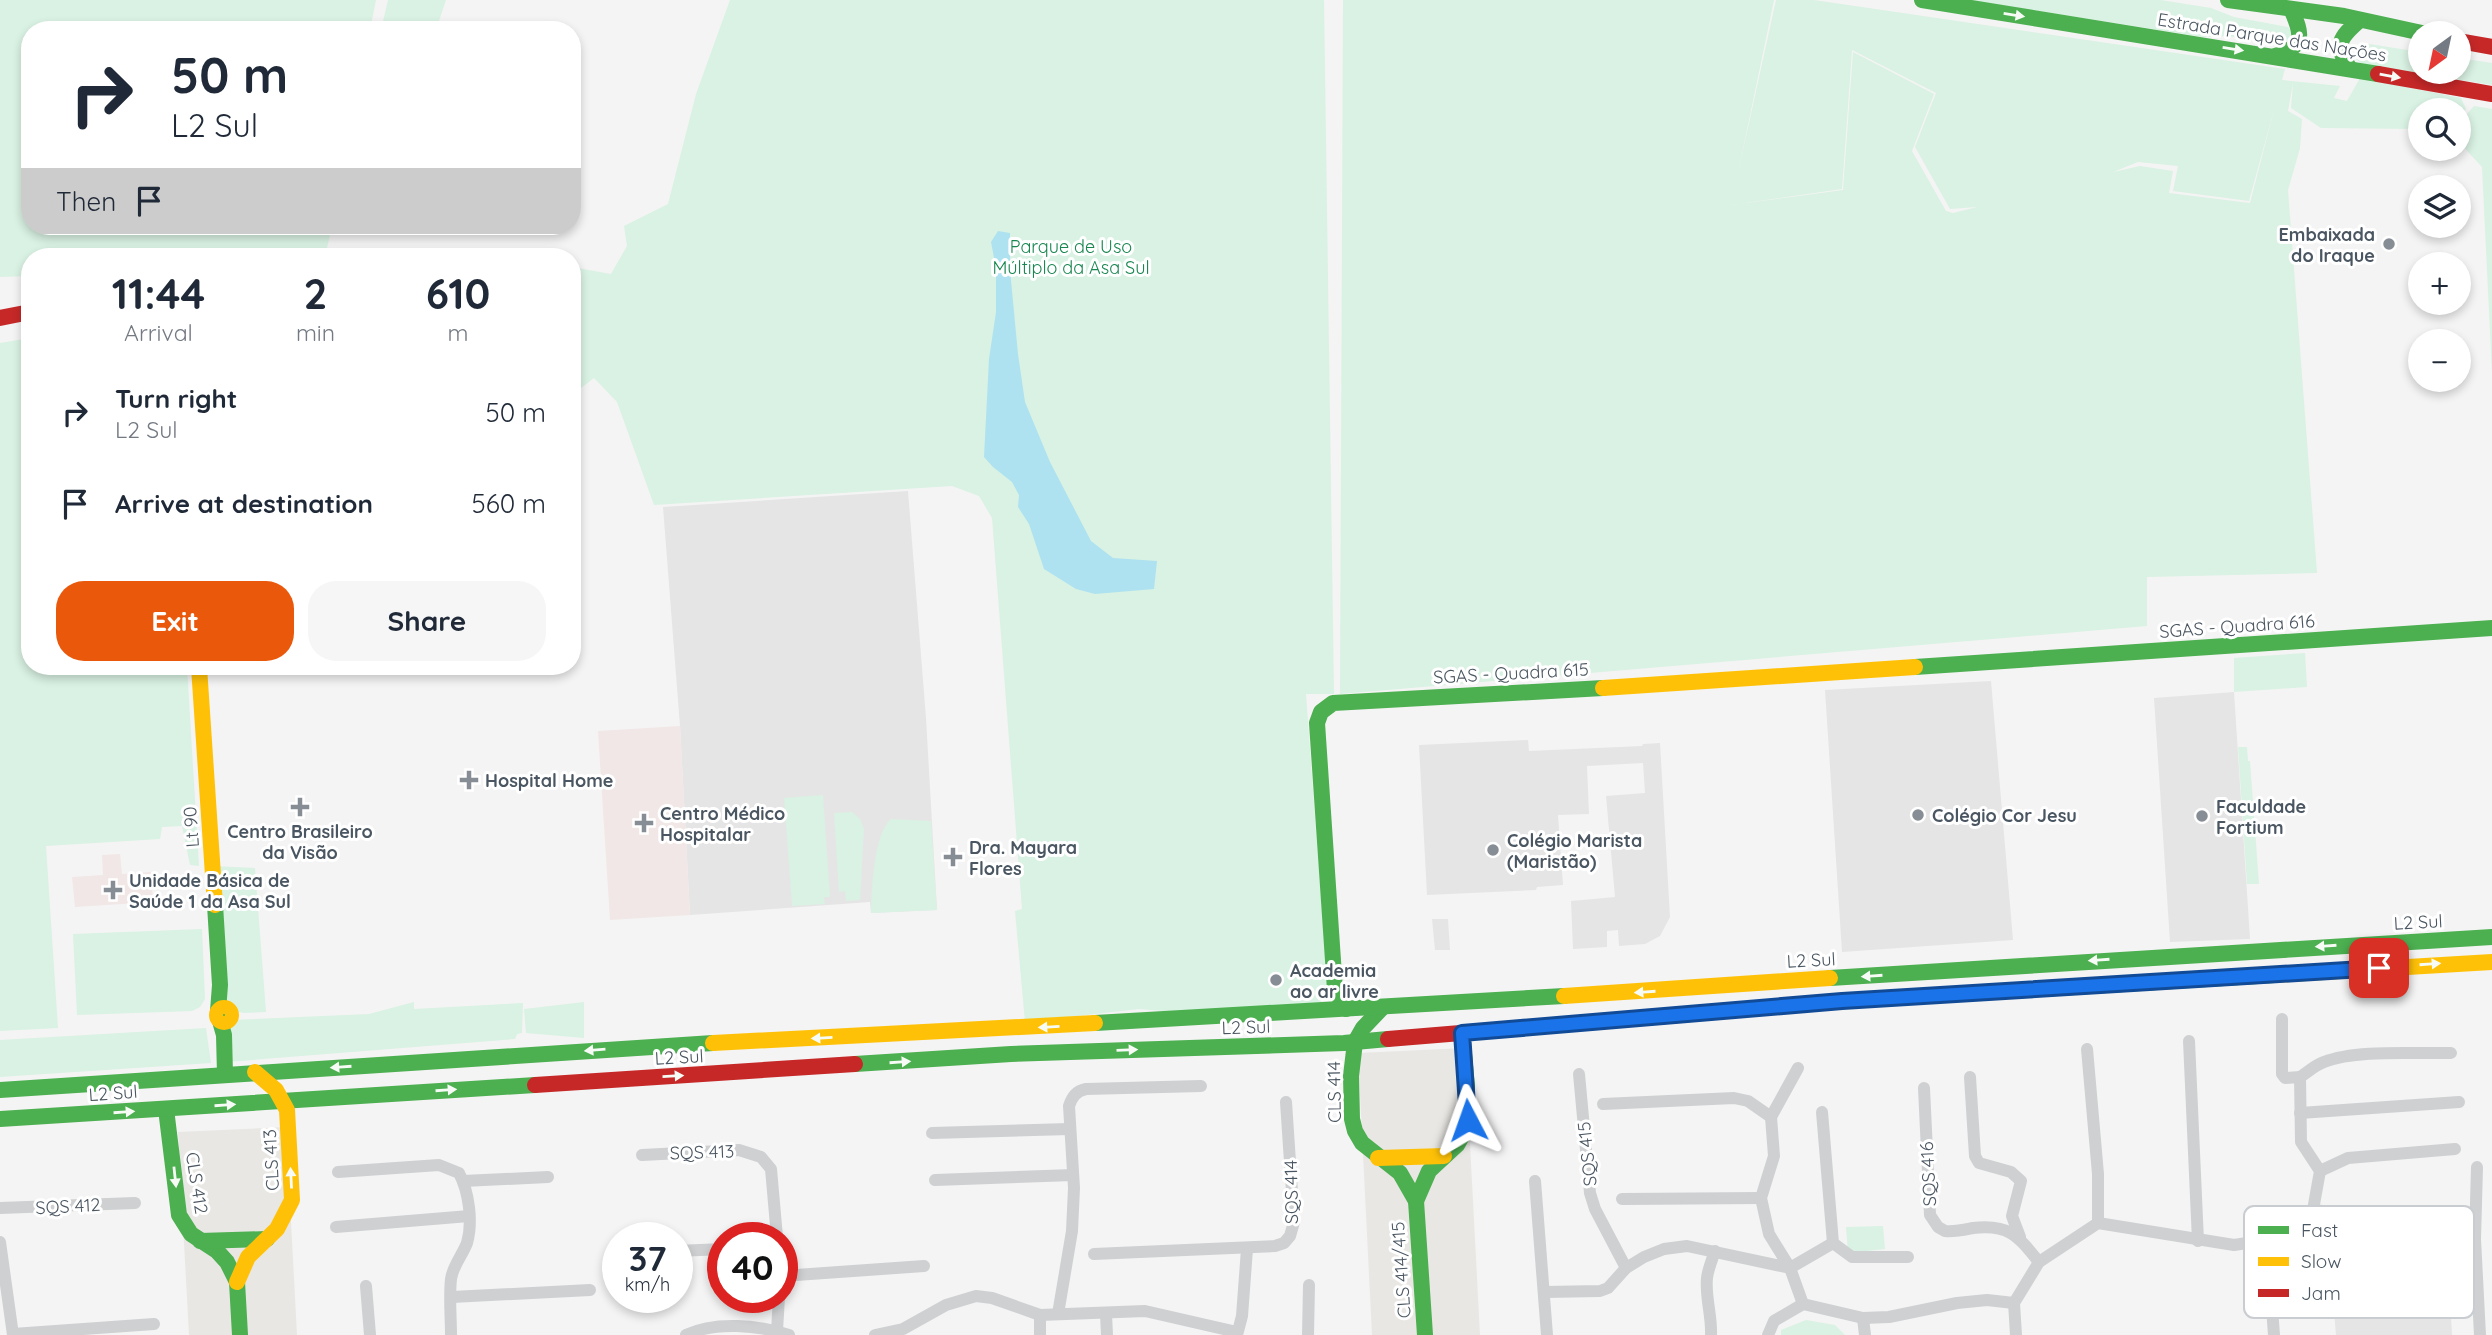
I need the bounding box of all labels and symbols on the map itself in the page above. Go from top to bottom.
street label: Estrada Parque das Nações [2156,8,2388,66]
one-way arrow [2003,10,2025,21]
north arrow [2408,21,2471,84]
one-way arrow [2222,44,2244,55]
one-way arrow [2379,71,2401,82]
place label: Embaixada do Iraque [2279,223,2375,267]
park label: Parque de Uso Múltiplo da Asa Sul [992,235,1150,279]
marker: Embaixada do Iraque [2381,236,2397,252]
street label: SGAS - Quadra 616 [2159,609,2316,643]
street label: SGAS - Quadra 615 [1433,657,1589,689]
place label: Hospital Home [485,769,613,792]
marker: Hospital Home [459,770,479,790]
place label: Faculdade Fortium [2216,795,2306,839]
marker: Centro Brasileiro da Visão [290,797,310,817]
place label: Centro Médico Hospitalar [660,802,785,846]
place label: Colégio Cor Jesu [1932,804,2077,827]
street label: Lt 90 [178,806,204,848]
marker: Colégio Cor Jesu [1910,807,1926,823]
marker: Faculdade Fortium [2194,808,2210,824]
marker: Centro Médico Hospitalar [634,813,654,833]
place label: Centro Brasileiro da Visão [227,820,373,864]
place label: Colégio Marista (Maristão) [1507,829,1642,873]
place label: Dra. Mayara Flores [969,836,1077,880]
marker: Colégio Marista (Maristão) [1485,842,1501,858]
marker: Dra. Mayara Flores [943,847,963,867]
place label: Unidade Básica de Saúde 1 da Asa Sul [129,869,291,913]
marker: Unidade Básica de Saúde 1 da Asa Sul [103,880,123,900]
street label: L2 Sul [2393,909,2443,935]
pin [2349,938,2409,998]
one-way arrow [2315,941,2337,952]
street label: L2 Sul [1786,947,1836,973]
one-way arrow [2088,955,2110,966]
place label: Academia ao ar livre [1290,959,1379,1003]
one-way arrow [2419,959,2441,970]
one-way arrow [1861,971,1883,982]
marker: Academia ao ar livre [1268,972,1284,988]
one-way arrow [1634,987,1656,998]
street label: L2 Sul [1221,1015,1271,1039]
one-way arrow [1038,1022,1060,1033]
one-way arrow [810,1033,832,1044]
street label: L2 Sul [654,1044,704,1070]
one-way arrow [583,1045,605,1056]
one-way arrow [1116,1045,1138,1056]
one-way arrow [889,1056,911,1067]
street label: CLS 414 [1322,1061,1346,1123]
one-way arrow [330,1062,352,1073]
one-way arrow [662,1071,684,1082]
street label: L2 Sul [88,1080,138,1106]
position arrow [1431,1083,1505,1157]
one-way arrow [435,1085,457,1096]
one-way arrow [214,1099,236,1110]
one-way arrow [113,1106,135,1117]
street label: SQS 415 [1572,1121,1602,1187]
street label: CLS 413 [258,1129,284,1191]
street label: SQS 413 [669,1139,735,1165]
street label: SQS 416 [1915,1141,1941,1207]
street label: CLS 412 [181,1150,213,1216]
street label: SQS 414 [1279,1160,1303,1224]
one-way arrow [169,1166,180,1188]
one-way arrow [286,1167,297,1189]
street label: SQS 412 [35,1193,101,1219]
legend [2244,1206,2474,1318]
text: Fast [2301,1218,2338,1242]
street label: CLS 414/415 [1386,1221,1416,1319]
speed limit sign: 40 [707,1222,798,1313]
text: Slow [2301,1249,2342,1273]
text: Jam [2301,1281,2341,1305]

